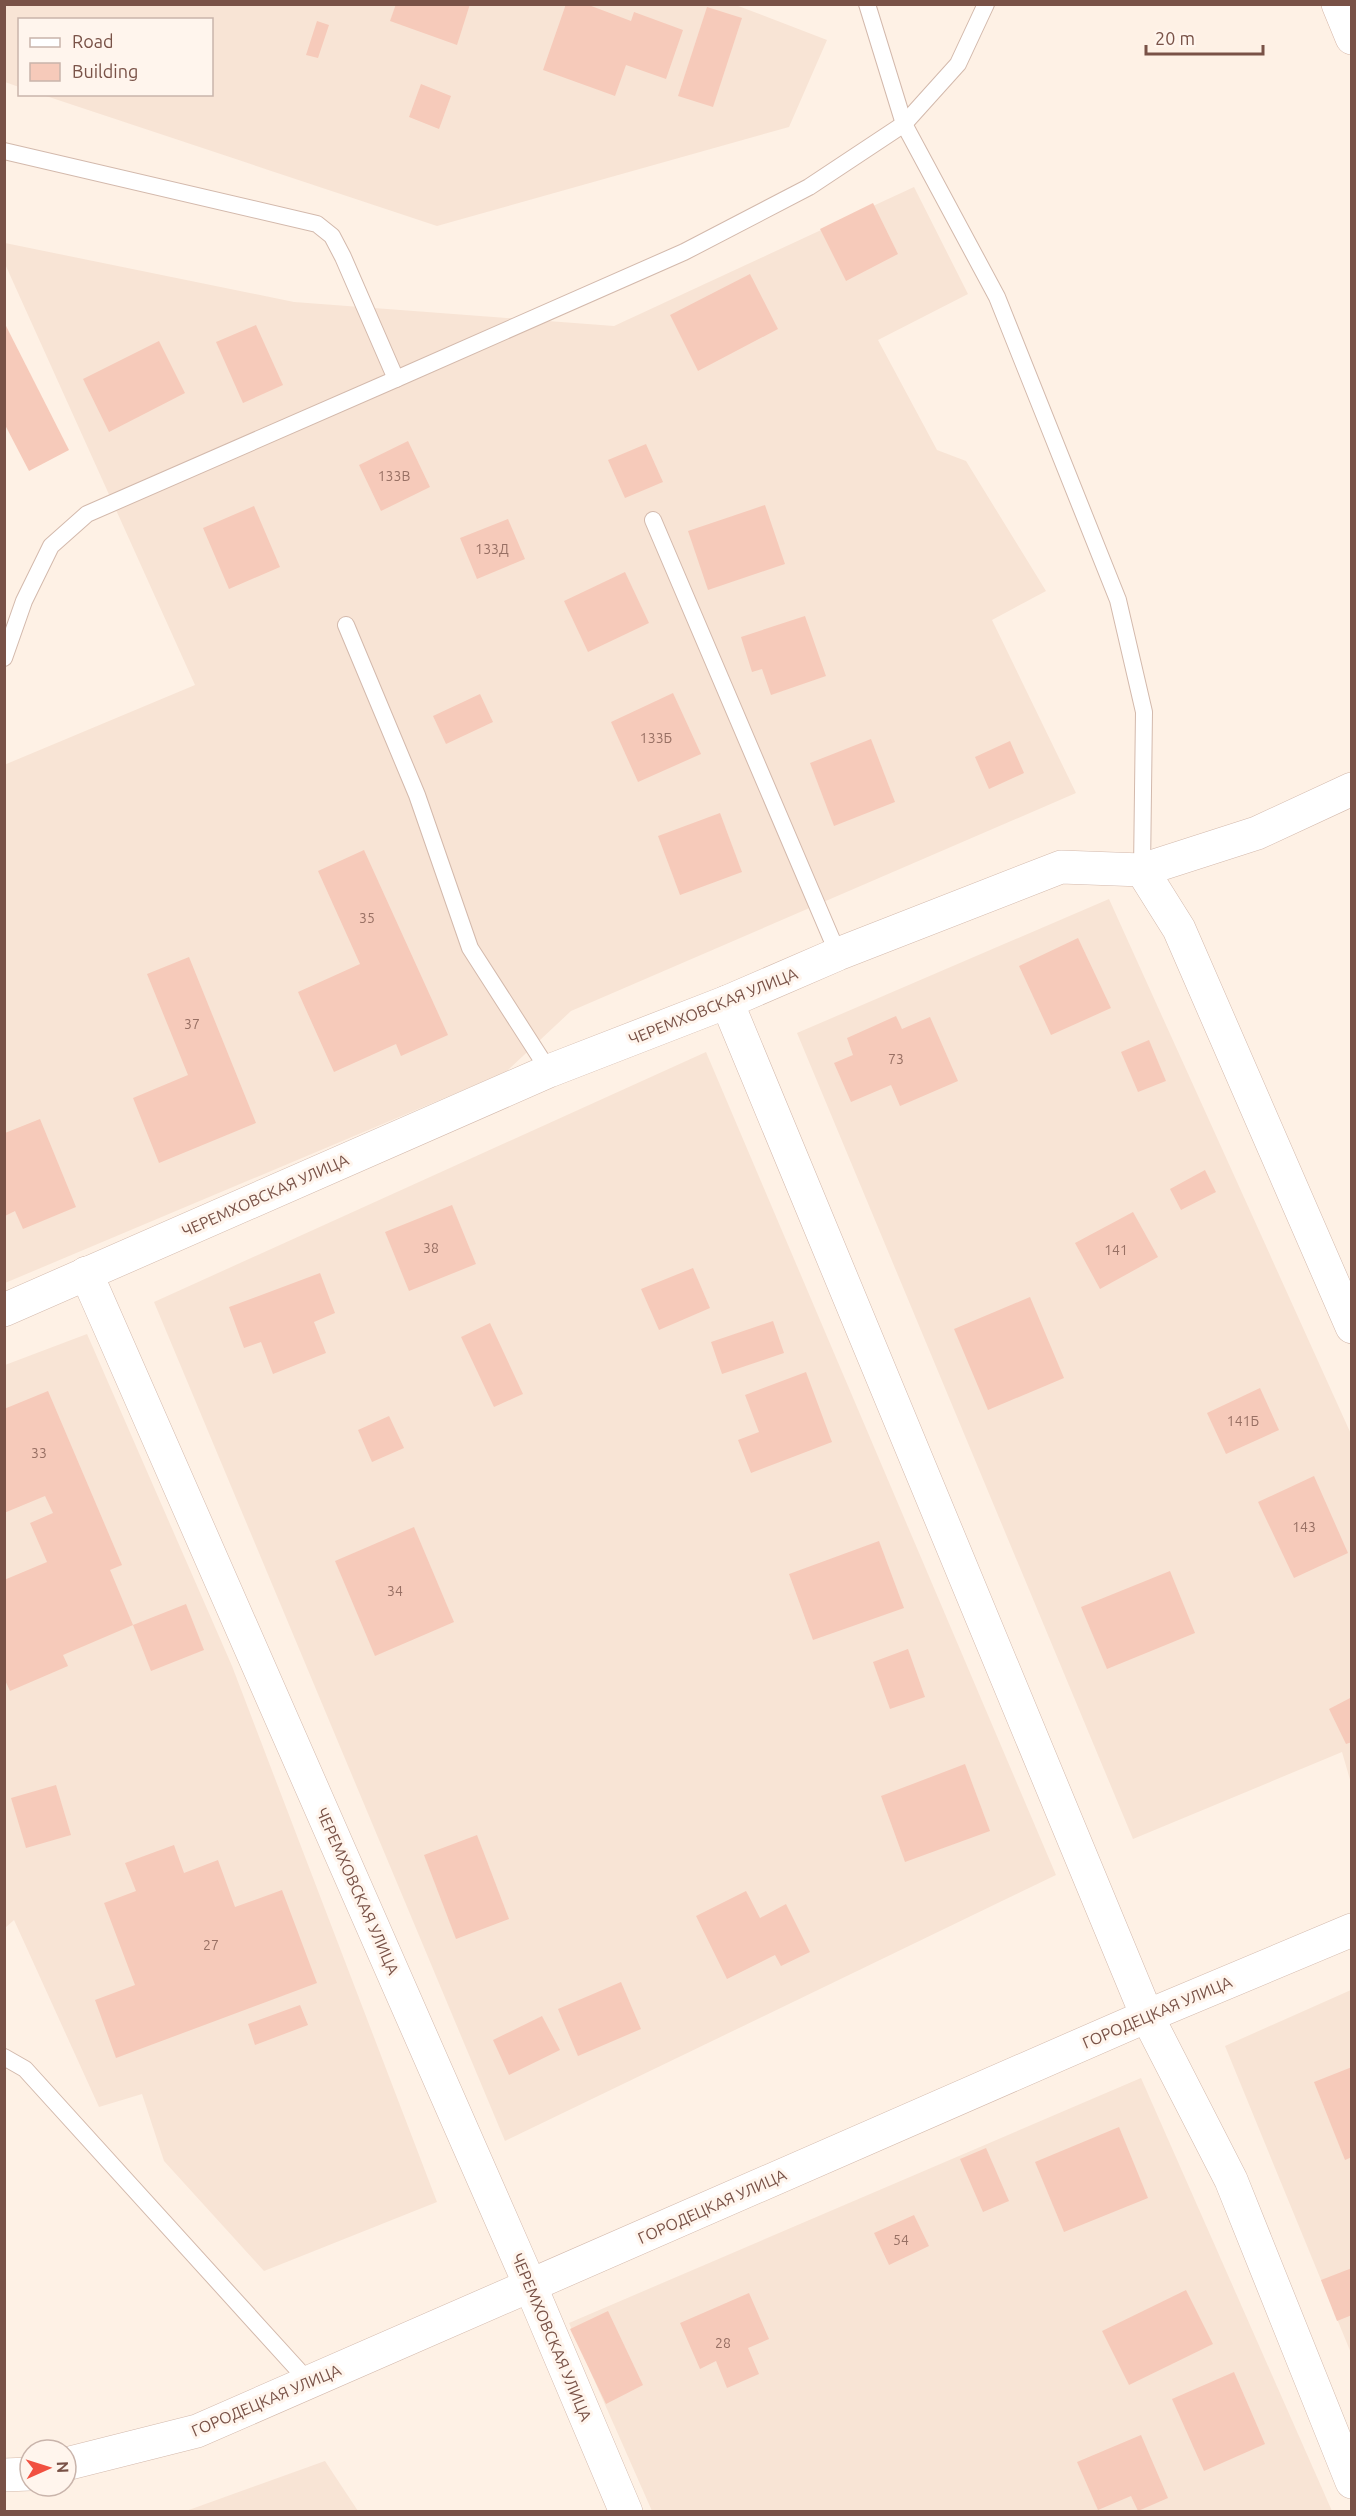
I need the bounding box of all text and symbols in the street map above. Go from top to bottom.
legend [18,18,213,96]
scale bar [1146,18,1263,56]
text: 20 m [1155,28,1195,48]
text: Road [72,31,114,51]
text: Building [72,61,138,81]
house number: 133В [378,468,410,484]
house number: 133Д [475,541,509,557]
house number: 133Б [640,730,672,746]
house number: 35 [359,910,375,926]
street label: ЧЕРЕМХОВСКАЯ УЛИЦА [626,964,801,1048]
house number: 37 [184,1016,200,1032]
house number: 73 [888,1051,904,1067]
street label: ЧЕРЕМХОВСКАЯ УЛИЦА [179,1150,352,1240]
house number: 38 [423,1240,439,1256]
house number: 141 [1104,1242,1128,1258]
house number: 141Б [1227,1413,1259,1429]
house number: 33 [31,1445,47,1461]
house number: 143 [1292,1519,1316,1535]
house number: 34 [387,1583,403,1599]
street label: ЧЕРЕМХОВСКАЯ УЛИЦА [313,1805,403,1978]
house number: 27 [203,1937,219,1953]
street label: ГОРОДЕЦКАЯ УЛИЦА [1080,1972,1235,2052]
street label: ГОРОДЕЦКАЯ УЛИЦА [635,2165,790,2247]
house number: 54 [893,2232,909,2248]
street label: ЧЕРЕМХОВСКАЯ УЛИЦА [508,2250,596,2424]
house number: 28 [715,2335,731,2351]
street label: ГОРОДЕЦКАЯ УЛИЦА [189,2360,344,2440]
north arrow [18,2438,78,2498]
text: N [54,2461,72,2474]

